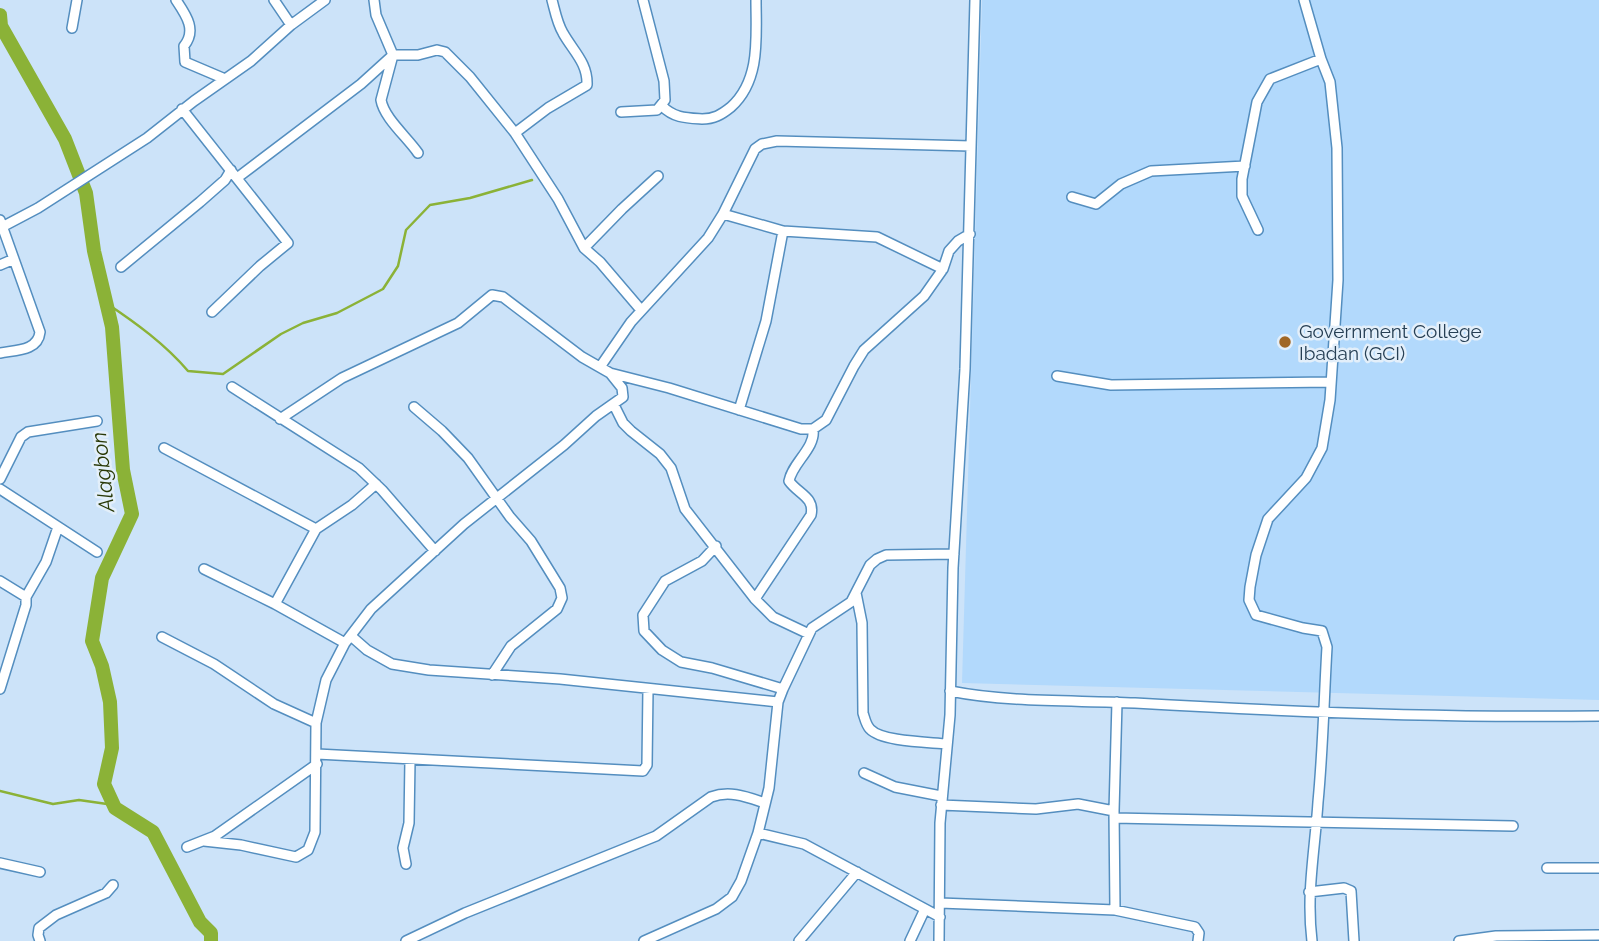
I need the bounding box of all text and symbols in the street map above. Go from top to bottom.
place label: Government College Ibadan (GCI) [1299,320,1482,364]
marker: Government College Ibadan (GCI) [1277,334,1293,350]
water label: Alagbon [86,431,119,514]

